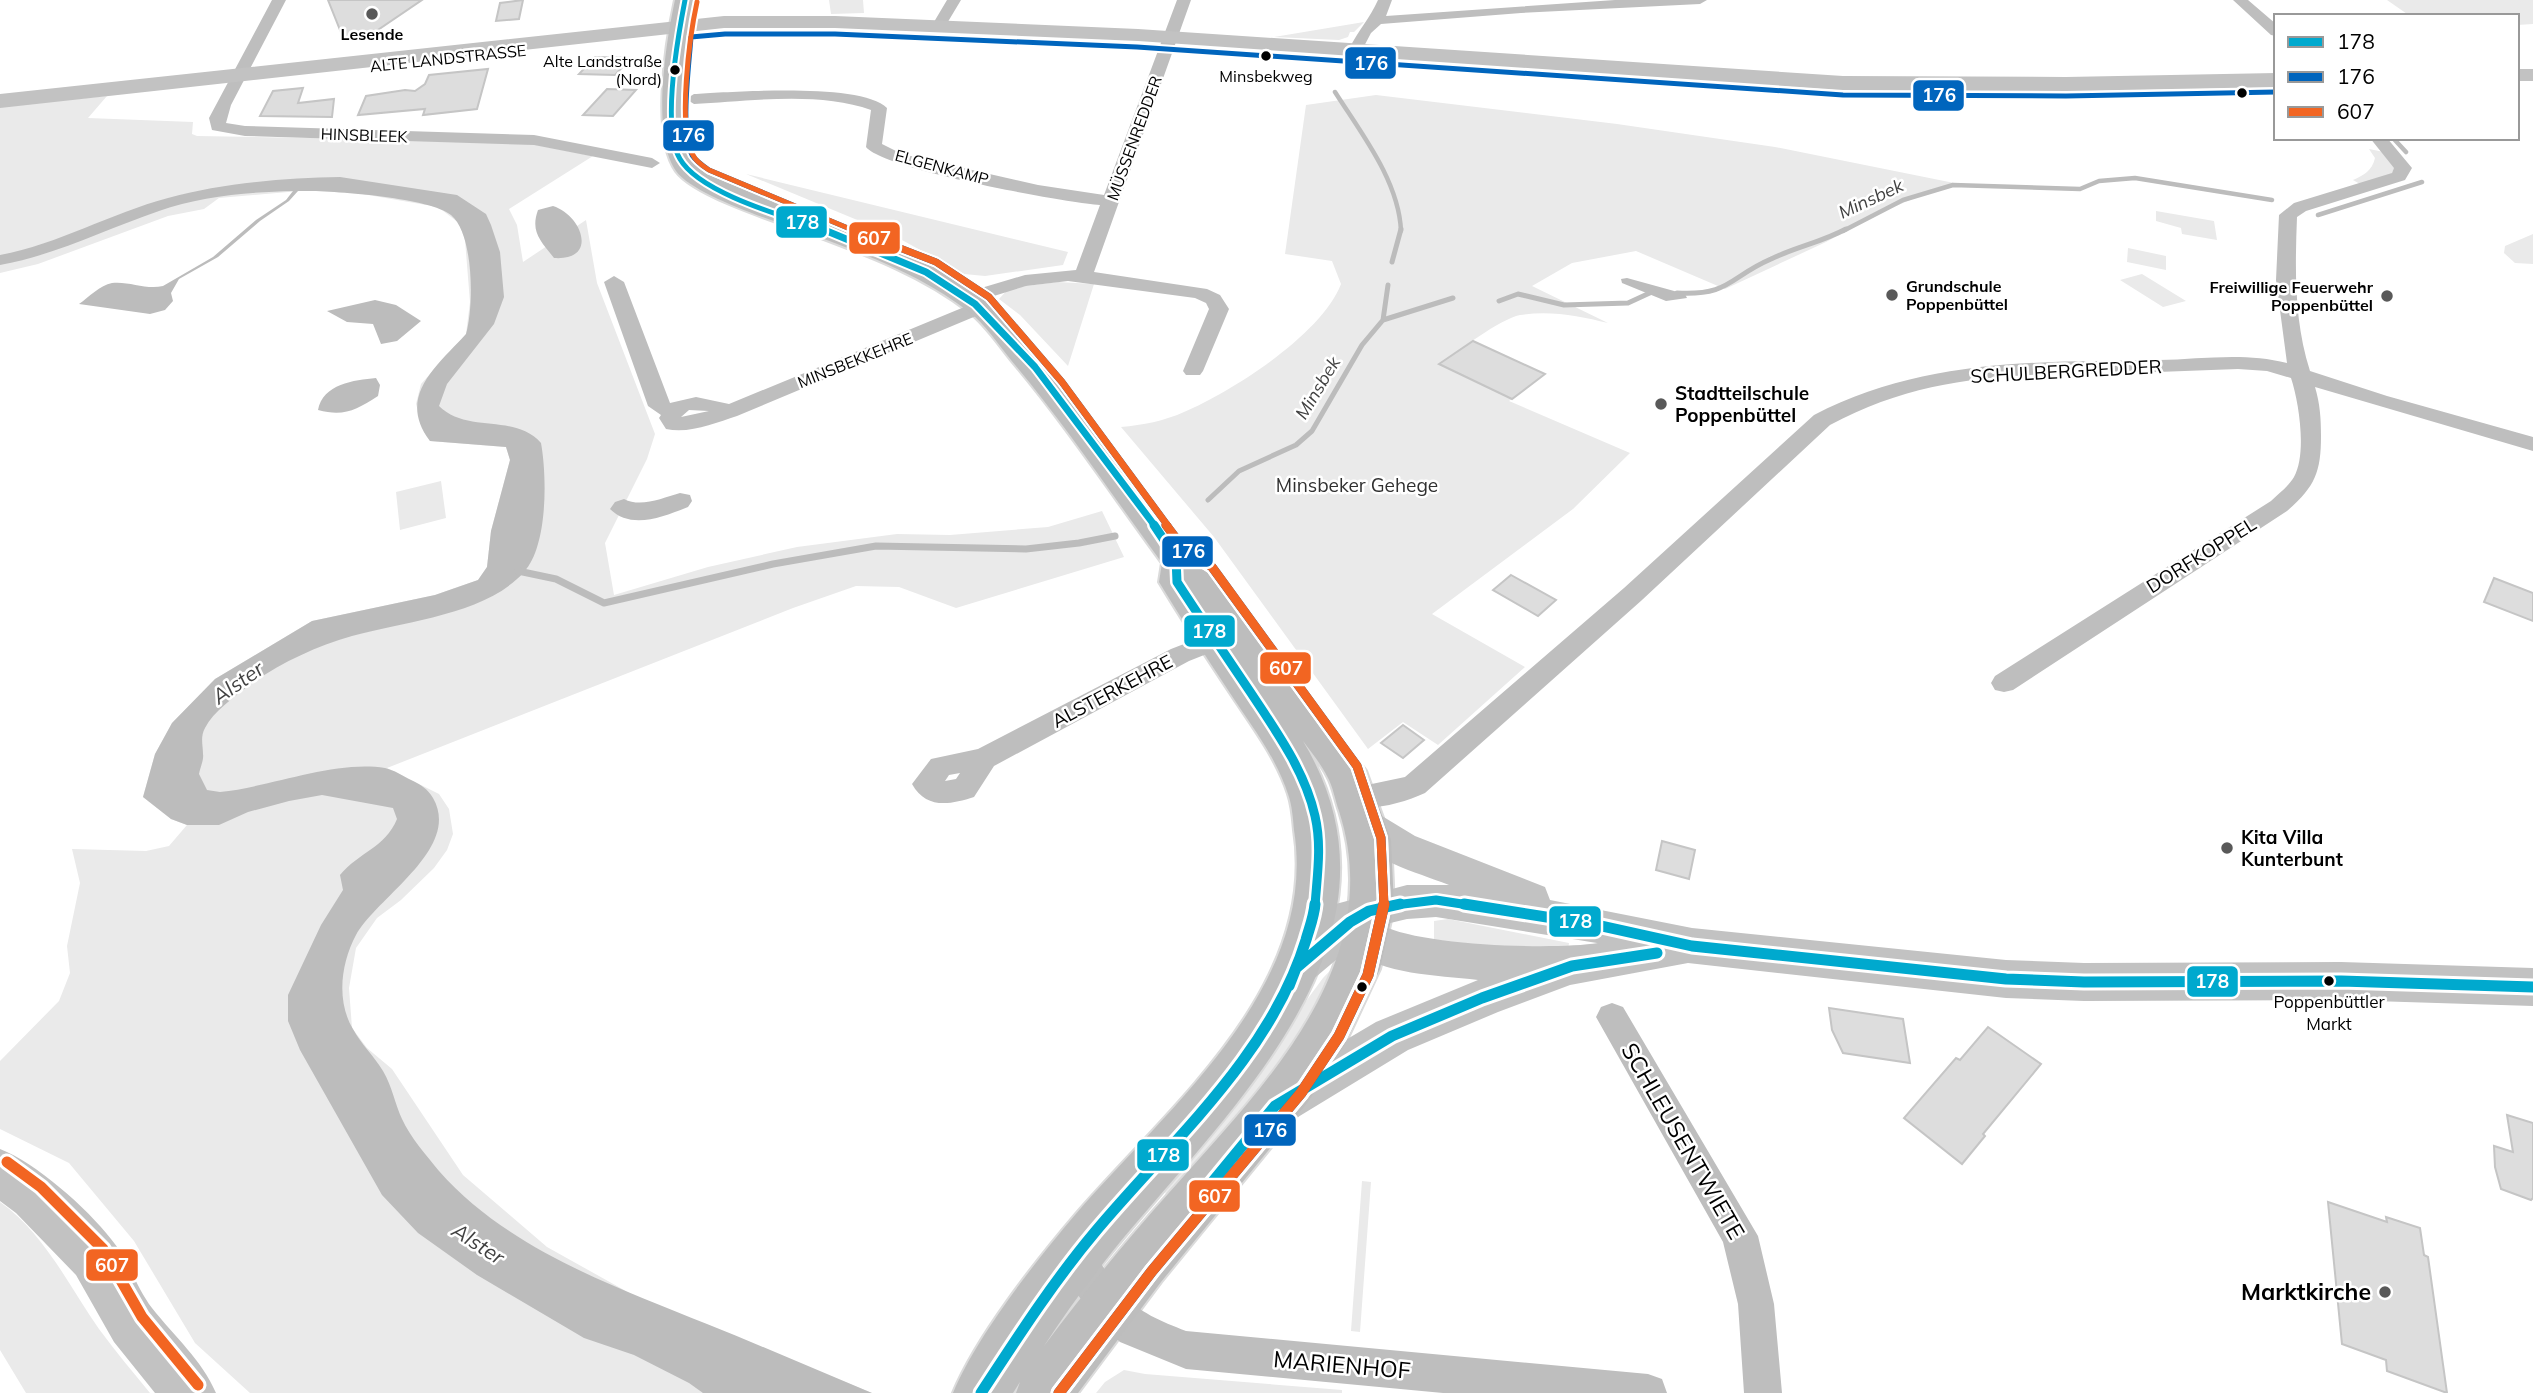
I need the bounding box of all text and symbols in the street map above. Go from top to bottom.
marker: Lesende [364,6,380,22]
legend [2274,14,2519,140]
place label: Lesende [341,24,404,44]
text: 178 [2337,28,2375,54]
street label: ALTE LANDSTRASSE [369,40,527,76]
line badge: 176 [1344,46,1397,80]
marker: Minsbekweg [1259,49,1273,63]
place label: Alte Landstraße (Nord) [543,51,662,89]
text: 176 [1354,51,1388,75]
marker: Alte Landstraße (Nord) [668,63,682,77]
text: 176 [2337,63,2375,89]
place label: Minsbekweg [1219,66,1313,86]
street label: MÜSSENREDDER [1102,73,1166,203]
line badge: 176 [1912,79,1965,112]
text: 176 [1922,83,1956,107]
unlabelled marker [2235,86,2249,100]
text: 607 [2337,98,2375,124]
line badge: 176 [662,119,715,152]
street label: HINSBLEEK [320,123,409,147]
text: 176 [671,123,705,147]
street label: ELGENKAMP [893,145,991,189]
water label: Minsbek [1835,173,1908,224]
line badge: 178 [775,205,828,239]
text: 178 [785,210,819,234]
line badge: 607 [848,221,901,255]
text: 607 [857,226,891,250]
place label: Grundschule Poppenbüttel [1906,276,2008,314]
place label: Freiwillige Feuerwehr Poppenbüttel [2210,277,2374,315]
marker: Grundschule Poppenbüttel [1884,287,1900,303]
marker: Freiwillige Feuerwehr Poppenbüttel [2379,288,2395,304]
street label: MINSBEKKEHRE [794,328,916,392]
water label: Minsbek [1290,352,1346,423]
street label: SCHULBERGREDDER [1970,354,2162,388]
place label: Stadtteilschule Poppenbüttel [1675,381,1809,427]
marker: Stadtteilschule Poppenbüttel [1653,396,1669,412]
park label: Minsbeker Gehege [1276,473,1438,497]
street label: DORFKOPPEL [2142,511,2261,598]
line badge: 176 [1161,535,1214,568]
text: 176 [1171,539,1205,563]
line badge: 178 [1183,614,1236,648]
text: 178 [1192,619,1226,643]
street label: ALSTERKEHRE [1047,649,1177,733]
line badge: 607 [1259,651,1312,685]
water label: Alster [206,654,269,710]
text: 607 [1269,656,1303,680]
place label: Kita Villa Kunterbunt [2241,825,2343,871]
marker: Kita Villa Kunterbunt [2219,840,2235,856]
line badge: 178 [1548,905,1602,938]
text: 178 [1558,909,1592,933]
line badge: 178 [2186,965,2239,998]
text: 178 [2195,969,2229,993]
marker: Poppenbüttler Markt [2322,974,2336,988]
unlabelled marker [1355,980,1369,994]
place label: Poppenbüttler Markt [2273,991,2385,1034]
street label: SCHLEUSENTWIETE [1615,1037,1751,1244]
line badge: 176 [1243,1113,1297,1147]
text: 176 [1253,1118,1287,1142]
line badge: 178 [1136,1138,1190,1172]
text: 178 [1146,1143,1180,1167]
line badge: 607 [1188,1179,1241,1213]
text: 607 [1198,1184,1232,1208]
water label: Alster [447,1216,511,1270]
line badge: 607 [85,1248,139,1282]
text: 607 [95,1253,129,1277]
place label: Marktkirche [2241,1277,2371,1306]
marker: Marktkirche [2377,1284,2393,1300]
street label: MARIENHOF [1272,1344,1412,1385]

